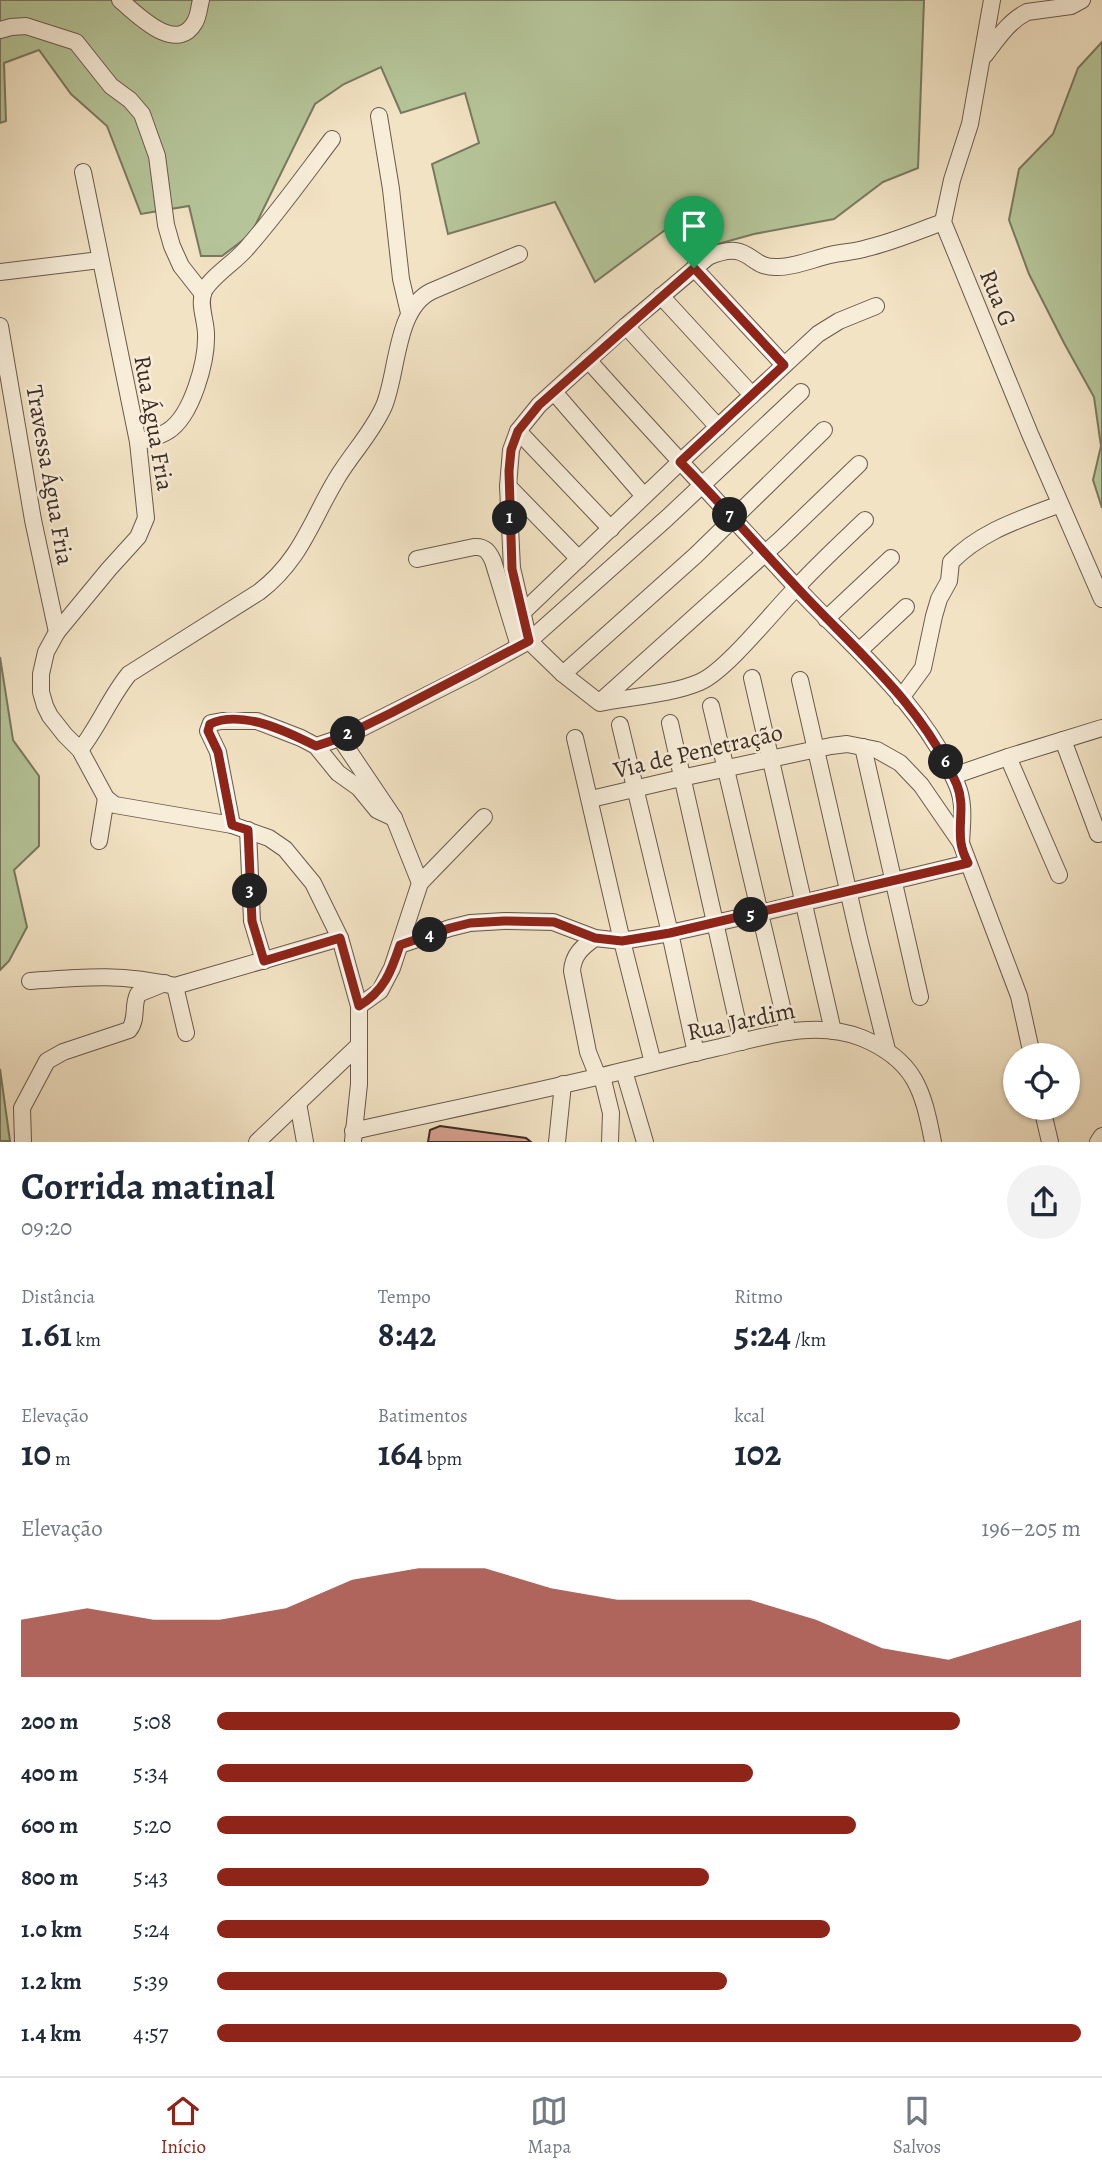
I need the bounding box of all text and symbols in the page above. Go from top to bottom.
pin [664,196,724,268]
icon: arrive [675,207,713,245]
street label: Rua G [972,265,1024,331]
street label: Rua Água Fria [126,353,182,494]
street label: Travessa Água Fria [18,382,82,568]
pin: 7 [712,498,748,532]
pin: 1 [492,500,528,536]
text: 7 [725,501,734,527]
text: 1 [506,504,513,530]
pin: 2 [330,716,366,752]
street label: Via de Penetração [609,716,786,786]
text: 2 [343,720,352,746]
pin: 6 [928,744,964,780]
text: 6 [941,748,950,774]
pin: 3 [232,874,268,908]
text: 3 [245,877,254,903]
pin: 5 [734,898,768,932]
text: 5 [746,901,755,927]
pin: 4 [412,918,448,953]
text: 4 [425,921,434,947]
street label: Rua Jardim [684,994,798,1048]
map controls [1003,1043,1080,1120]
button: locate [1003,1043,1080,1120]
text: Corrida matinal [21,1160,275,1212]
button: share [1007,1165,1081,1239]
text: 09:20 [21,1212,72,1243]
text: Distância [21,1284,95,1310]
text: Tempo [378,1284,431,1310]
text: Ritmo [734,1284,783,1310]
text: 1.61 [21,1310,72,1358]
text: 8:42 [378,1310,436,1358]
text: 5:24 [734,1310,791,1358]
text: km [72,1327,101,1353]
text: /km [791,1327,826,1353]
text: Elevação [21,1403,89,1429]
text: Batimentos [378,1403,468,1429]
text: kcal [734,1403,765,1429]
text: 10 [21,1429,51,1477]
text: 164 [378,1429,423,1477]
text: 102 [734,1429,781,1477]
text: m [51,1446,71,1472]
text: bpm [423,1446,462,1472]
text: Elevação [21,1513,103,1544]
text: 196–205 m [981,1513,1081,1544]
text: 200 m [21,1706,79,1737]
text: 5:08 [133,1706,172,1737]
text: 400 m [21,1758,78,1789]
text: 5:34 [133,1758,168,1789]
text: 600 m [21,1810,78,1841]
text: 5:20 [133,1810,172,1841]
text: 800 m [21,1862,78,1893]
text: 5:43 [133,1862,168,1893]
text: 1.0 km [21,1914,82,1945]
text: 5:24 [133,1914,170,1945]
text: 1.2 km [21,1966,82,1997]
text: 5:39 [133,1966,168,1997]
text: 1.4 km [21,2018,82,2049]
text: 4:57 [133,2018,168,2049]
tab: Início [161,2092,206,2160]
tab: Mapa [528,2092,571,2160]
tab: Salvos [893,2092,941,2160]

